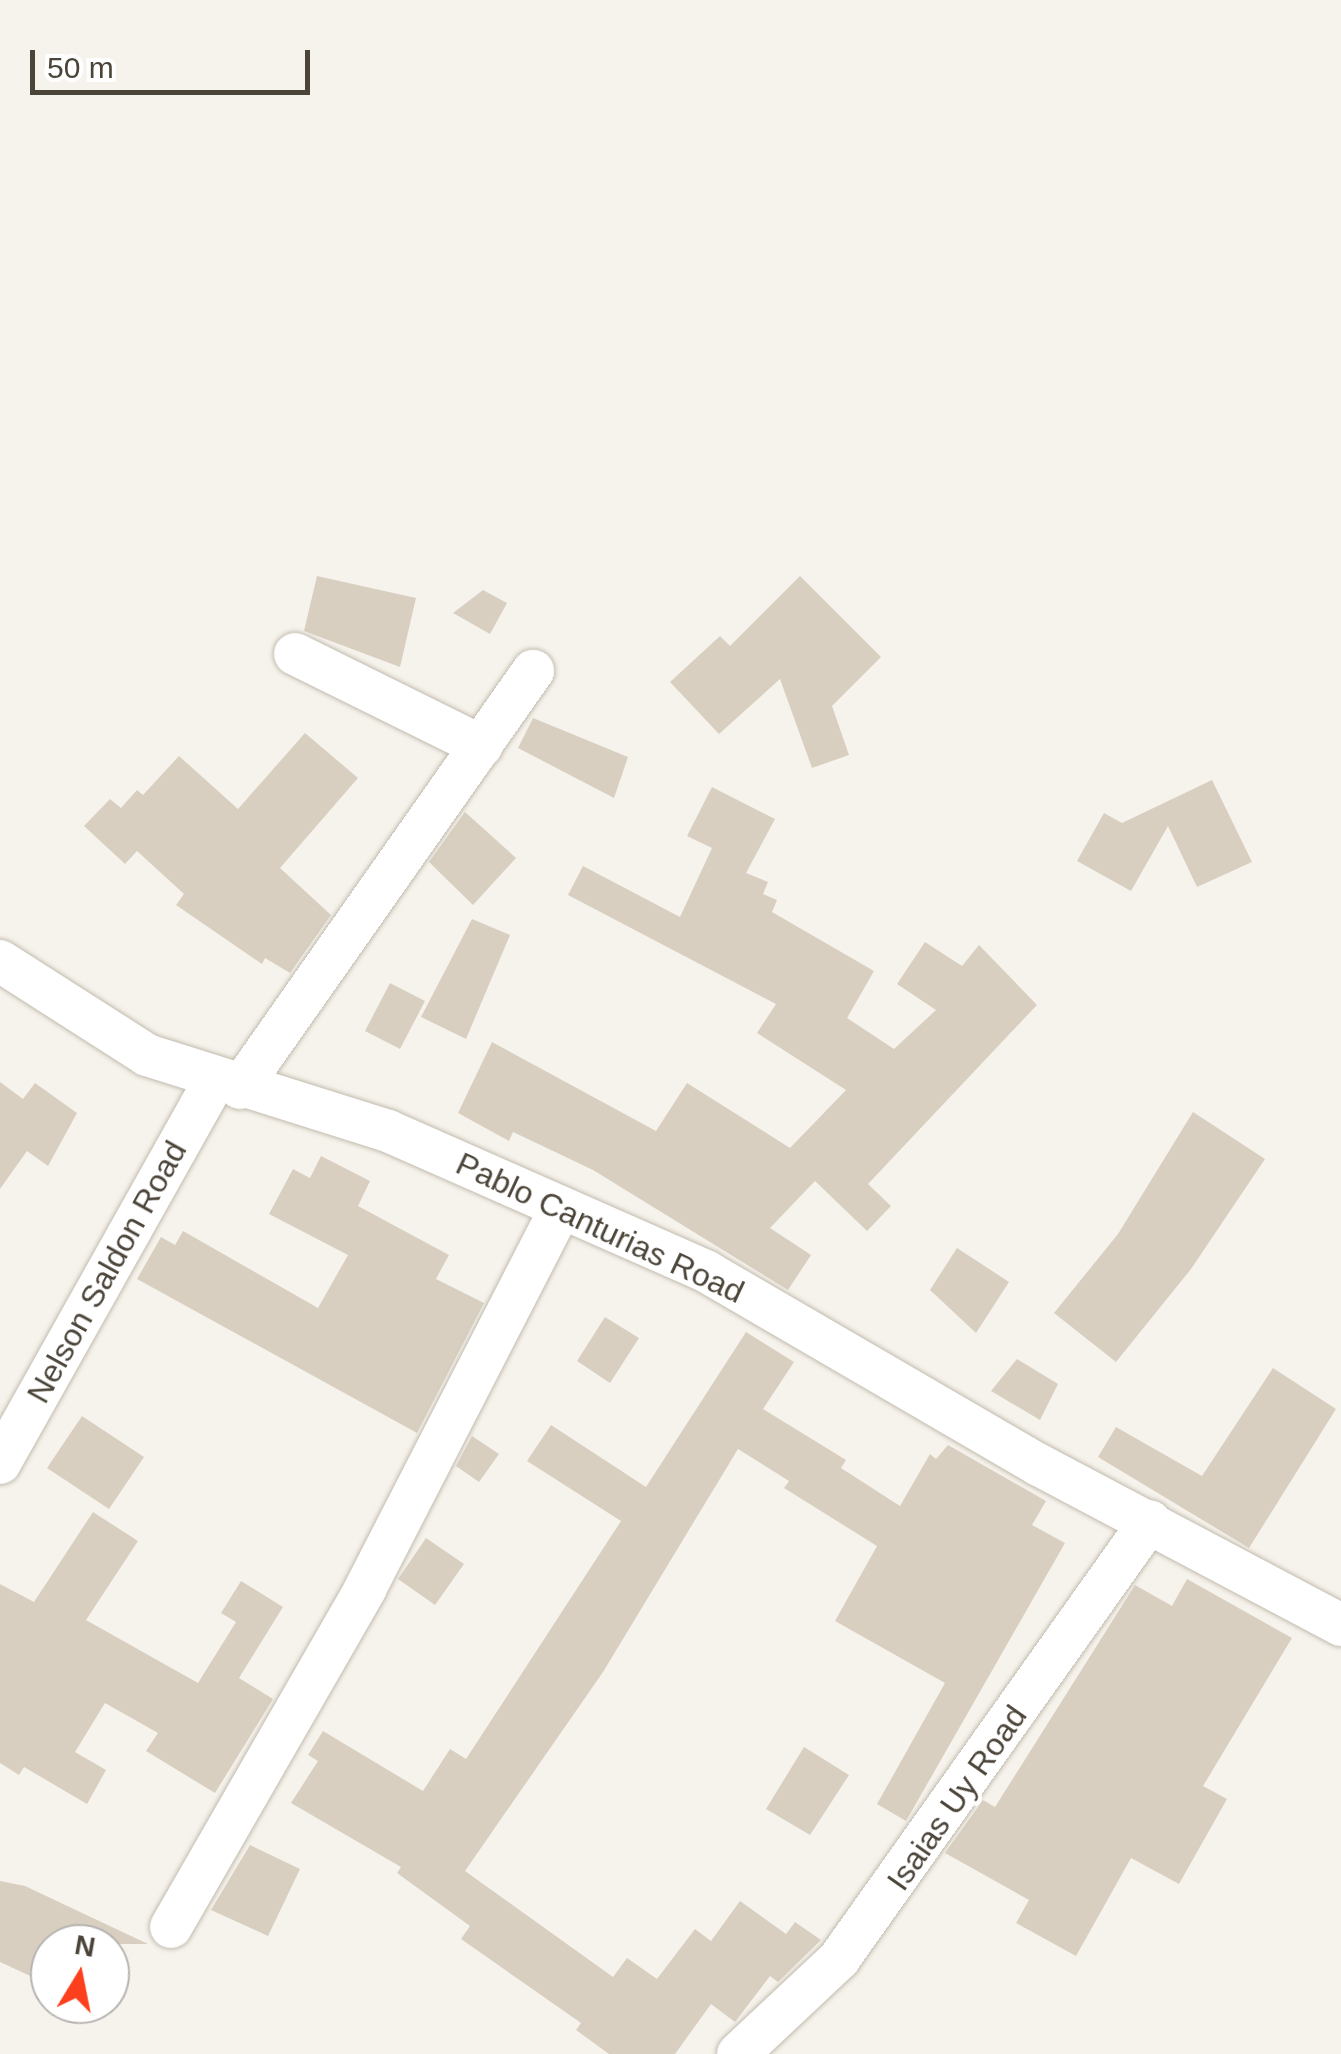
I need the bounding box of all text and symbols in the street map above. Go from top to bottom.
scale bar [35,30,315,92]
text: 50 m [47,51,114,84]
street label: Nelson Saldon Road [19,1134,195,1410]
street label: Pablo Canturias Road [450,1144,750,1312]
street label: Isaias Uy Road [879,1698,1035,1898]
north arrow [30,1924,130,2024]
text: N [72,1929,98,1963]

